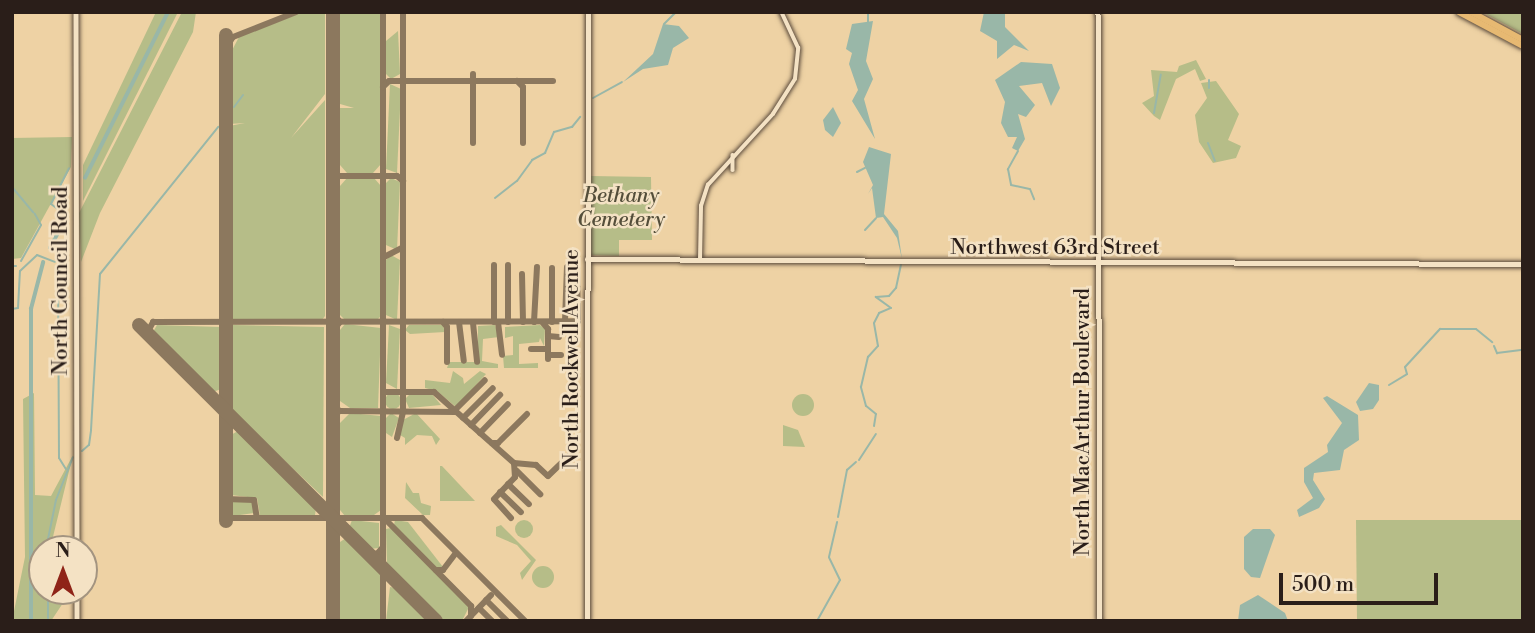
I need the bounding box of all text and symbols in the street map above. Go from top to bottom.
park label: Bethany Cemetery [577,183,665,233]
street label: North Council Road [48,187,74,375]
street label: Northwest 63rd Street [950,235,1160,261]
street label: North Rockwell Avenue [559,249,585,469]
street label: North MacArthur Boulevard [1070,288,1096,556]
north arrow [28,535,98,605]
text: N [55,539,71,563]
scale bar [1283,560,1442,604]
text: 500 m [1292,572,1354,598]

